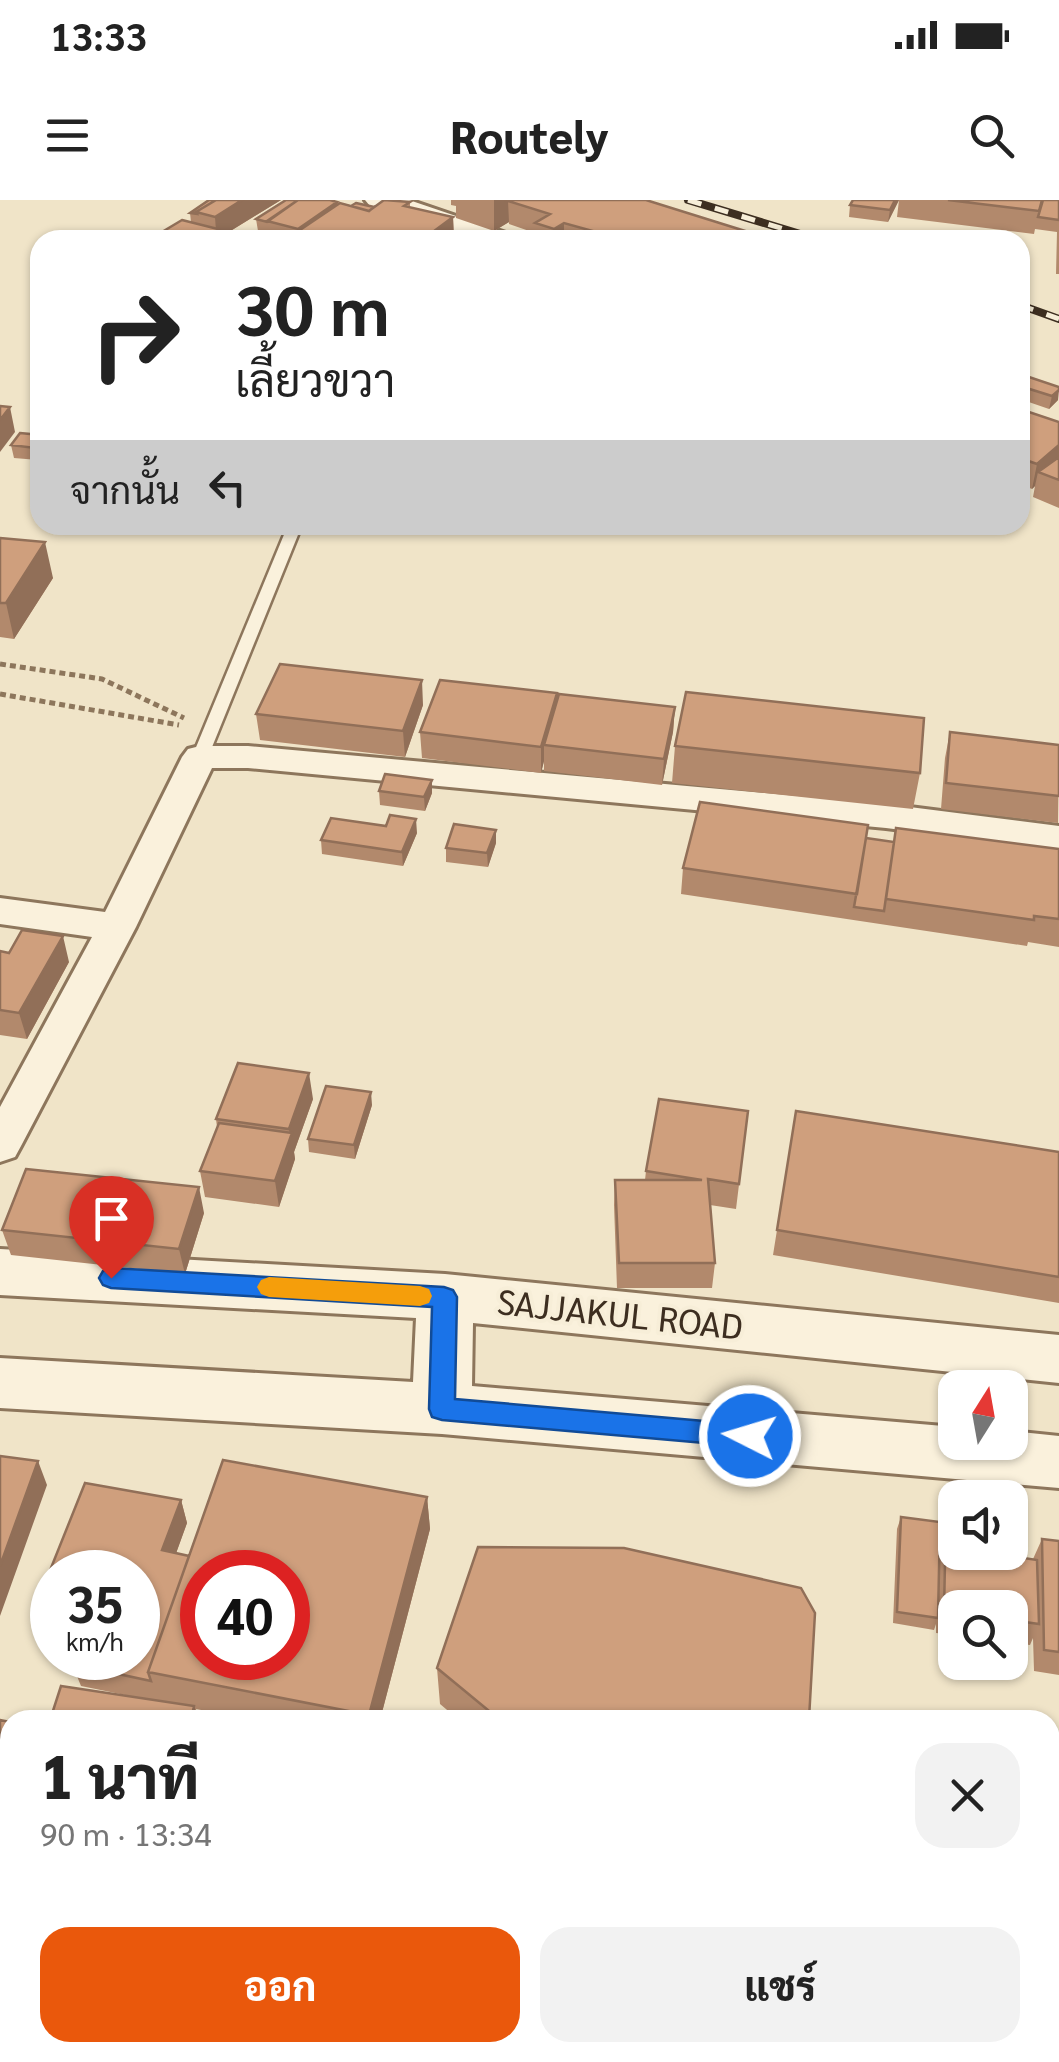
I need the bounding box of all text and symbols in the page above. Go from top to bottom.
text: 13:33 [50,10,147,60]
text: Routely [450,106,609,164]
icon: menu [40,108,95,163]
icon: search [964,108,1019,163]
text: 30 m [235,261,390,352]
icon: right [70,270,200,400]
text: เลี้ยวขวา [235,349,395,407]
icon: left [200,460,255,515]
text: จากนั้น [70,463,180,513]
pin [69,1176,154,1279]
icon: arrive [84,1191,139,1246]
street label: SAJJAKUL ROAD [495,1277,745,1348]
north arrow [938,1370,1028,1460]
map controls [938,1370,1028,1680]
position arrow [698,1384,802,1488]
button: sound [938,1480,1028,1570]
speed limit sign: 40 [180,1550,310,1680]
text: 35 [67,1570,123,1635]
button: search [938,1590,1028,1680]
text: km/h [66,1624,124,1657]
text: 1 นาที [40,1735,199,1813]
button: close [915,1743,1020,1848]
text: 90 m · 13:34 [40,1812,212,1853]
button: ออก [40,1927,520,2042]
button: แชร์ [540,1927,1020,2042]

